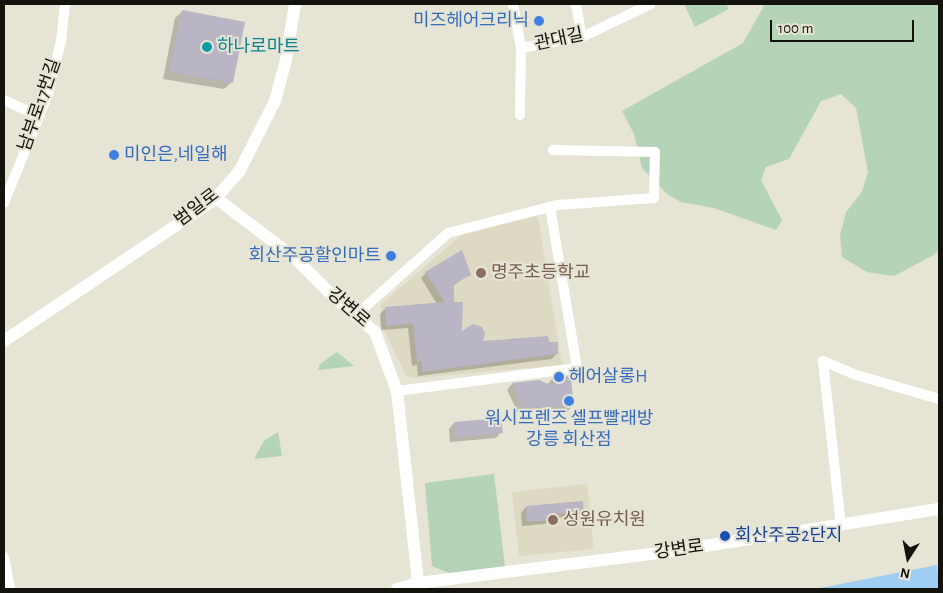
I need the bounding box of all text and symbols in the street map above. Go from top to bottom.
place label: 미즈헤어크리닉 [413,10,529,32]
scale bar [773,10,917,42]
marker: 미즈헤어크리닉 [533,15,545,27]
text: 100 m [778,21,813,36]
street label: 관대길 [532,24,586,56]
place label: 하나로마트 [217,36,300,58]
marker: 하나로마트 [201,41,213,53]
street label: 남부로17번길 [14,56,66,154]
place label: 미인은,네일해 [124,144,227,166]
marker: 미인은,네일해 [108,149,120,161]
street label: 범일로 [171,184,223,232]
place label: 회산주공할인마트 [249,245,381,267]
marker: 회산주공할인마트 [385,250,397,262]
place label: 명주초등학교 [491,262,590,284]
marker: 명주초등학교 [475,267,487,279]
street label: 강변로 [322,284,374,332]
place label: 헤어살롱H [569,366,648,388]
marker: 헤어살롱H [553,371,565,383]
marker: 워시프렌즈 셀프빨래방 강릉 회산점 [563,395,575,407]
place label: 워시프렌즈 셀프빨래방 강릉 회산점 [485,409,653,452]
place label: 성원유치원 [563,509,646,531]
marker: 성원유치원 [547,514,559,526]
place label: 회산주공2단지 [735,525,843,547]
marker: 회산주공2단지 [719,530,731,542]
north arrow [883,533,933,583]
street label: 강변로 [653,536,705,564]
text: N [899,565,911,581]

